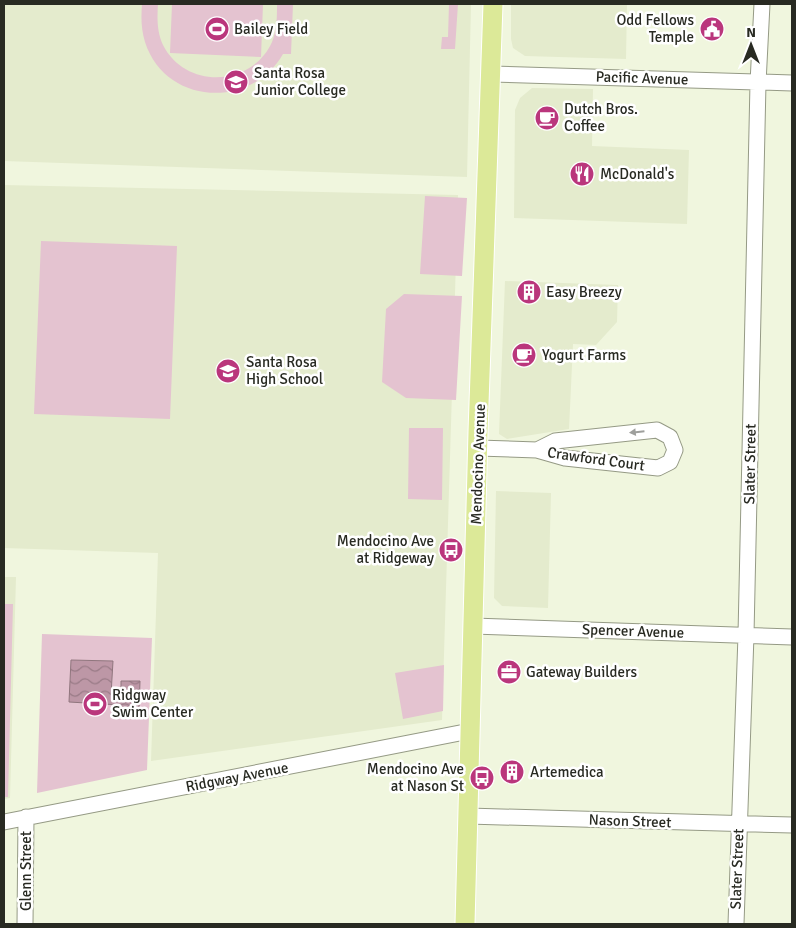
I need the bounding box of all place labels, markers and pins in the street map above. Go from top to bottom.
place label: Odd Fellows Temple [616,11,694,46]
sports icon: Bailey Field [204,16,230,42]
public building icon: Odd Fellows Temple [699,16,725,42]
place label: Bailey Field [234,20,308,38]
place label: Santa Rosa Junior College [254,64,346,99]
school or university icon: Santa Rosa Junior College [223,69,249,95]
place label: Dutch Bros. Coffee [564,100,638,135]
cafe icon: Dutch Bros. Coffee [534,105,560,131]
restaurant icon: McDonald's [569,161,595,187]
place label: McDonald's [600,165,675,183]
building icon: Easy Breezy [516,279,542,305]
place label: Easy Breezy [546,283,622,301]
cafe icon: Yogurt Farms [511,342,537,368]
place label: Yogurt Farms [542,346,626,364]
place label: Santa Rosa High School [246,353,323,388]
school or university icon: Santa Rosa High School [215,358,241,384]
place label: Mendocino Ave at Ridgeway [337,532,434,567]
bus stop icon: Mendocino Ave at Ridgeway [438,537,464,563]
office icon: Gateway Builders [496,659,522,685]
place label: Gateway Builders [526,663,638,681]
place label: Ridgway Swim Center [112,686,194,721]
sports icon: Ridgway Swim Center [82,691,108,717]
building icon: Artemedica [499,759,525,785]
place label: Mendocino Ave at Nason St [367,760,464,795]
place label: Artemedica [530,763,604,781]
bus stop icon: Mendocino Ave at Nason St [469,765,495,791]

